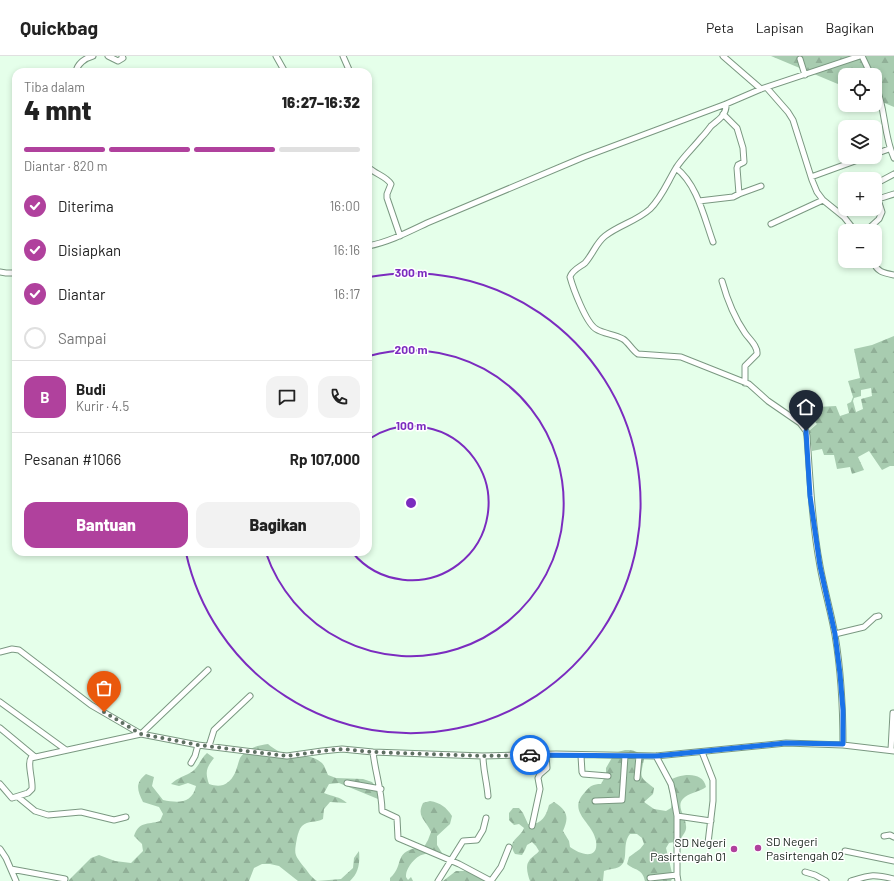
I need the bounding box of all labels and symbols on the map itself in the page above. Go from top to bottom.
text: 300 m [395,265,427,279]
text: 200 m [395,342,427,356]
pin [789,390,823,431]
text: 100 m [396,418,426,432]
centre of rings [404,496,418,510]
pin [87,671,121,712]
courier [510,735,550,775]
place label: SD Negeri Pasirtengah 02 [766,834,844,862]
place label: SD Negeri Pasirtengah 01 [650,835,726,863]
marker: SD Negeri Pasirtengah 02 [753,843,763,853]
marker: SD Negeri Pasirtengah 01 [729,844,739,854]

